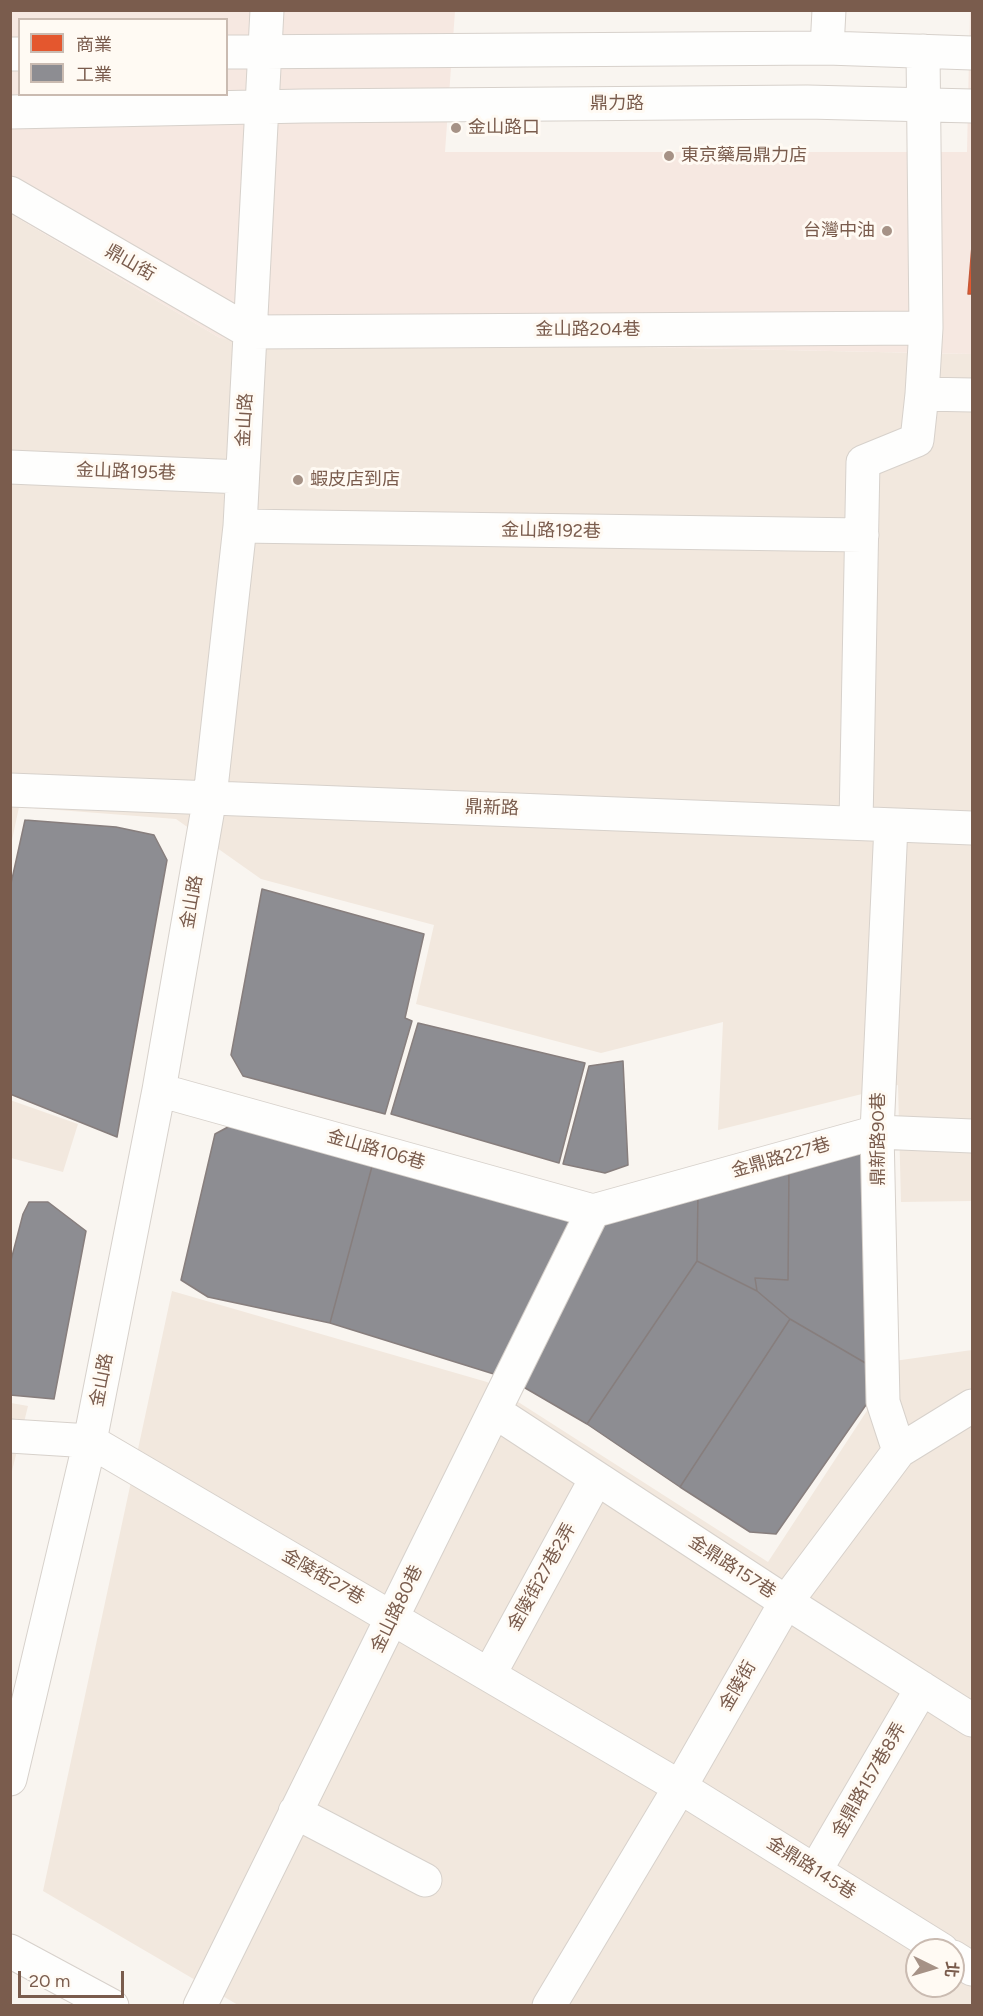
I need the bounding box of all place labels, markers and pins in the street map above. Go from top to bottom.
place label: 金山路口 [468,117,540,139]
marker: 金山路口 [449,121,463,135]
place label: 東京藥局鼎力店 [681,145,807,167]
marker: 東京藥局鼎力店 [662,149,676,163]
place label: 台灣中油 [803,220,875,242]
marker: 台灣中油 [880,224,894,238]
place label: 蝦皮店到店 [310,469,400,491]
marker: 蝦皮店到店 [291,473,305,487]

